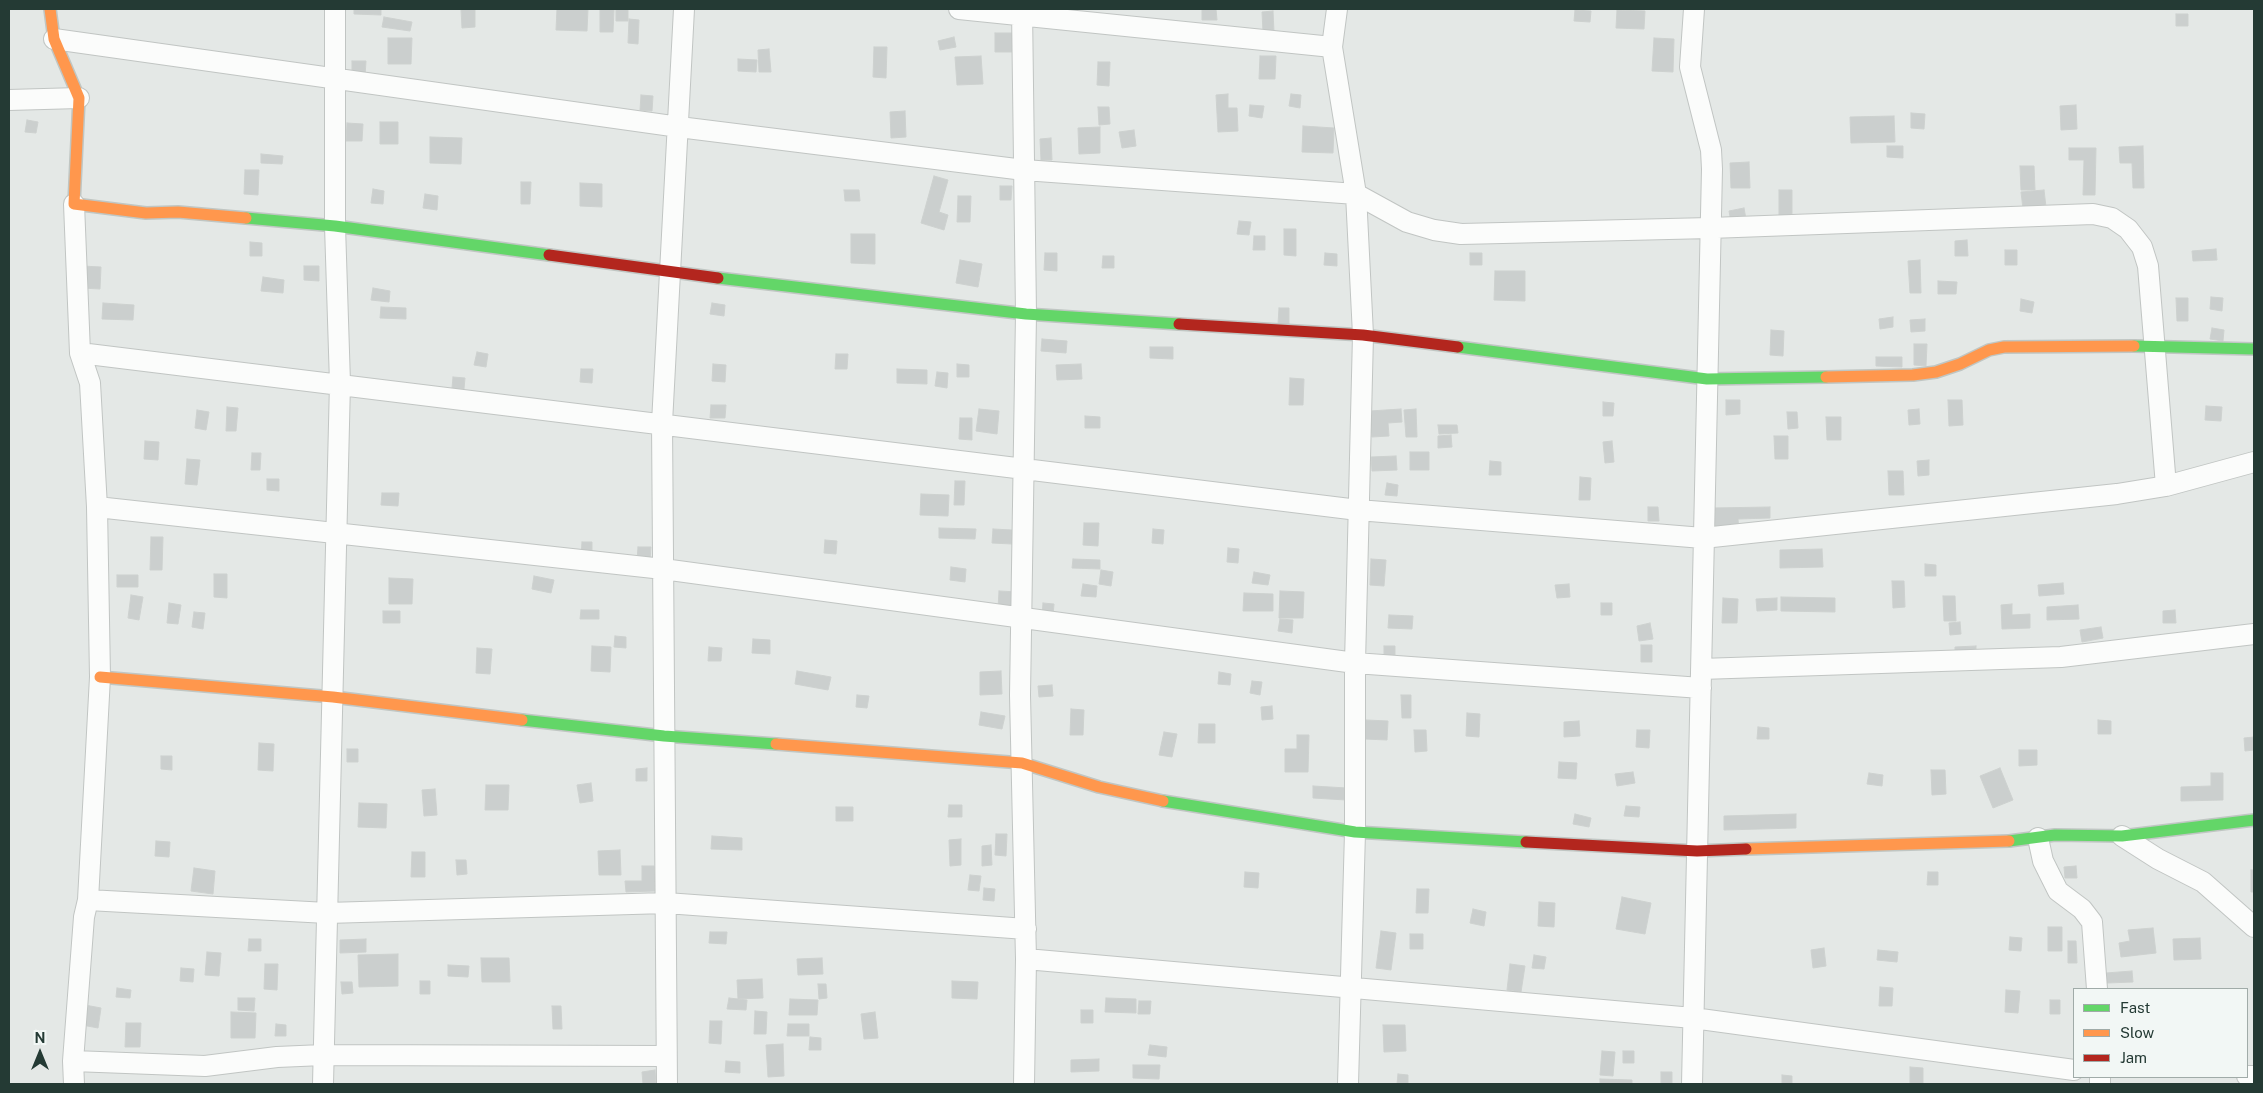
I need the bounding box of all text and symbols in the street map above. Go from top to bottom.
legend [2073,988,2248,1078]
text: Fast [2120,999,2150,1016]
text: Slow [2120,1024,2154,1041]
north arrow [15,1028,65,1078]
text: N [35,1030,45,1046]
text: Jam [2120,1049,2147,1066]

